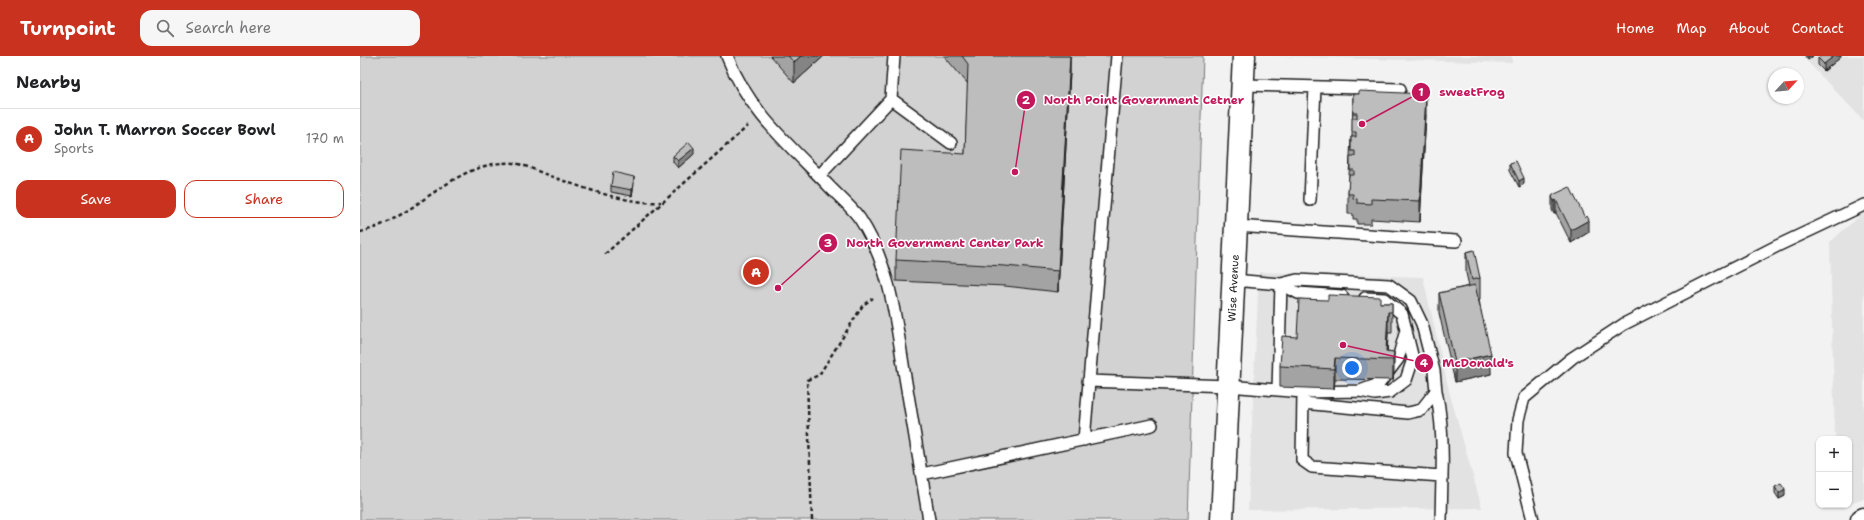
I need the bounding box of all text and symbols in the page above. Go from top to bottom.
search box [140,10,420,46]
text: Turnpoint [20,16,116,41]
icon: search [154,17,176,39]
text: Search here [186,18,271,38]
text: Home [1616,19,1655,37]
text: Map [1677,19,1707,37]
text: About [1729,19,1770,37]
text: Contact [1792,19,1844,37]
north arrow [1768,68,1804,104]
text: Nearby [16,71,81,93]
callout: sweetFrog [1411,80,1513,104]
text: 1 [1418,84,1424,100]
text: sweetFrog [1439,84,1505,100]
callout: North Point Government Cetner [1016,88,1253,112]
text: 2 [1022,92,1031,108]
text: North Point Government Cetner [1044,92,1245,108]
text: John T. Marron Soccer Bowl [54,120,276,140]
text: A [24,130,34,147]
text: 170 m [306,130,344,147]
text: Sports [54,140,94,157]
button: Save [16,180,176,218]
button: Share [184,180,344,218]
callout: North Government Center Park [818,231,1051,255]
text: 3 [824,235,832,251]
text: North Government Center Park [846,235,1044,251]
street label: Wise Avenue [1224,254,1243,322]
pin: A [743,257,769,287]
callout: McDonald's [1414,351,1522,375]
text: 4 [1420,355,1429,371]
text: McDonald's [1442,355,1514,371]
your location [1342,358,1362,378]
map controls [1816,436,1852,508]
button: + [1816,436,1852,472]
button: − [1816,472,1852,508]

